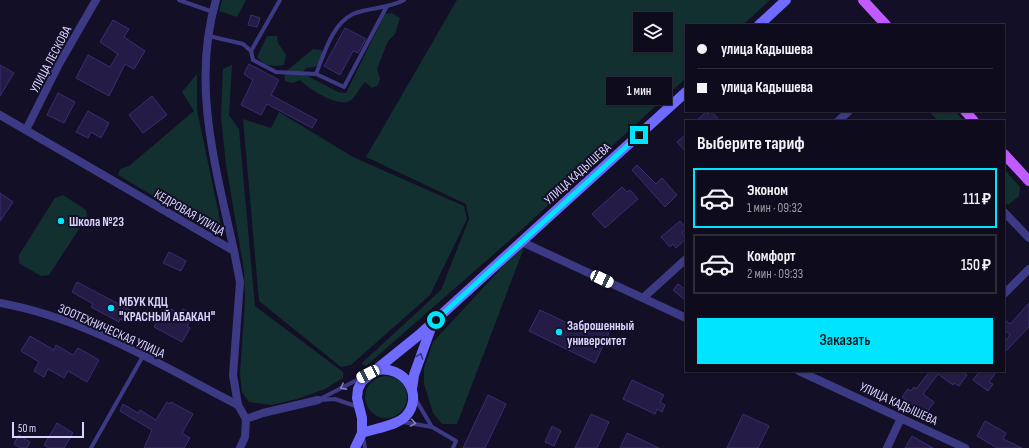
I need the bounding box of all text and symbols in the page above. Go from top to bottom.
map controls [633,12,673,52]
button: layers [633,12,673,52]
street label: УЛИЦА ЛЕСКОВА [27,23,75,96]
text: улица Кадышева [721,40,813,59]
callout: 1 мин [606,77,672,105]
text: улица Кадышева [721,78,813,97]
text: 1 мин [627,83,651,99]
route end [630,126,648,144]
text: Выберите тариф [697,133,805,154]
street label: УЛИЦА КАДЫШЕВА [541,139,615,208]
icon: car [699,180,735,216]
text: Эконом [747,181,788,200]
street label: КЕДРОВАЯ УЛИЦА [151,186,228,240]
text: 111 ₽ [963,190,991,209]
text: 1 мин · 09:32 [747,200,802,216]
place label: Школа №23 [69,214,124,230]
marker: Школа №23 [56,216,66,226]
icon: car [699,246,735,282]
text: Комфорт [747,247,796,266]
text: 150 ₽ [961,256,991,275]
text: 2 мин · 09:33 [747,266,803,282]
car [589,268,615,290]
place label: МБУК КДЦ "КРАСНЫЙ АБАКАН" [119,294,215,325]
street label: ЗООТЕХНИЧЕСКАЯ УЛИЦА [56,300,168,362]
marker: МБУК КДЦ "КРАСНЫЙ АБАКАН" [106,303,116,313]
route start [427,311,445,329]
place label: Заброшенный университет [567,318,634,349]
button: Заказать [697,318,993,364]
marker: Заброшенный университет [554,327,564,337]
one-way arrow [416,352,424,359]
car [355,363,381,385]
street label: УЛИЦА КАДЫШЕВА [857,379,941,429]
one-way arrow [340,382,347,390]
one-way arrow [410,418,416,427]
scale bar [12,420,84,439]
text: 50 m [18,422,36,435]

